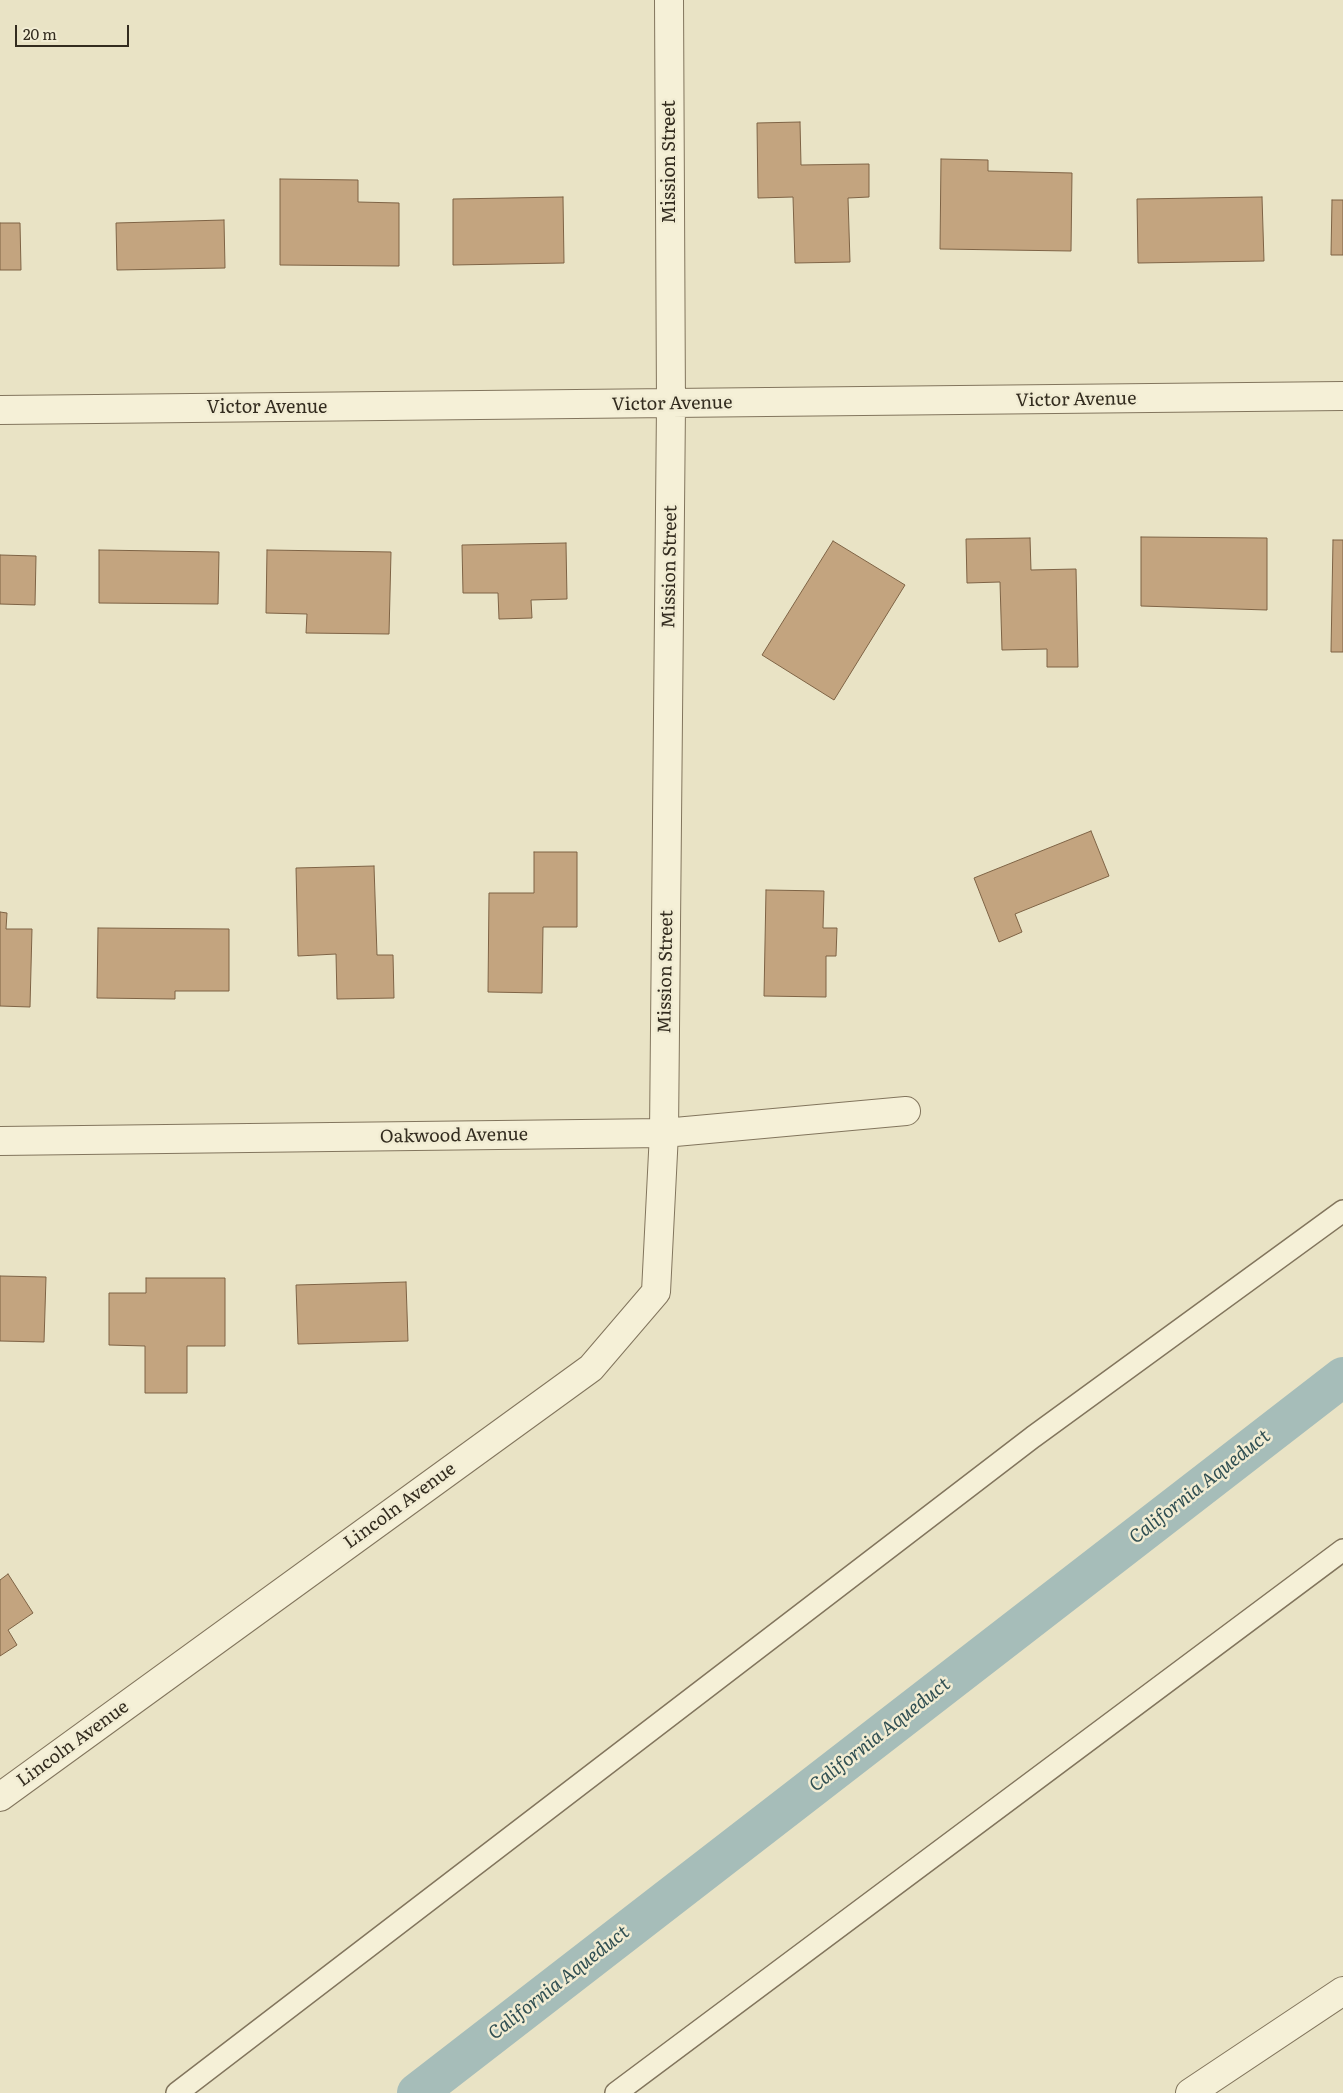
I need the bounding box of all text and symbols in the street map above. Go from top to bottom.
scale bar [18,15,131,47]
text: 20 m [23,22,57,45]
street label: Mission Street [659,100,681,224]
street label: Victor Avenue [1015,388,1137,412]
street label: Victor Avenue [611,392,733,416]
street label: Victor Avenue [207,397,327,419]
street label: Mission Street [658,505,682,629]
street label: Mission Street [654,910,678,1034]
street label: Oakwood Avenue [380,1124,528,1148]
water label: California Aqueduct [1125,1425,1275,1549]
street label: Lincoln Avenue [340,1458,460,1554]
water label: California Aqueduct [805,1673,955,1797]
street label: Lincoln Avenue [13,1696,133,1792]
water label: California Aqueduct [484,1921,634,2045]

